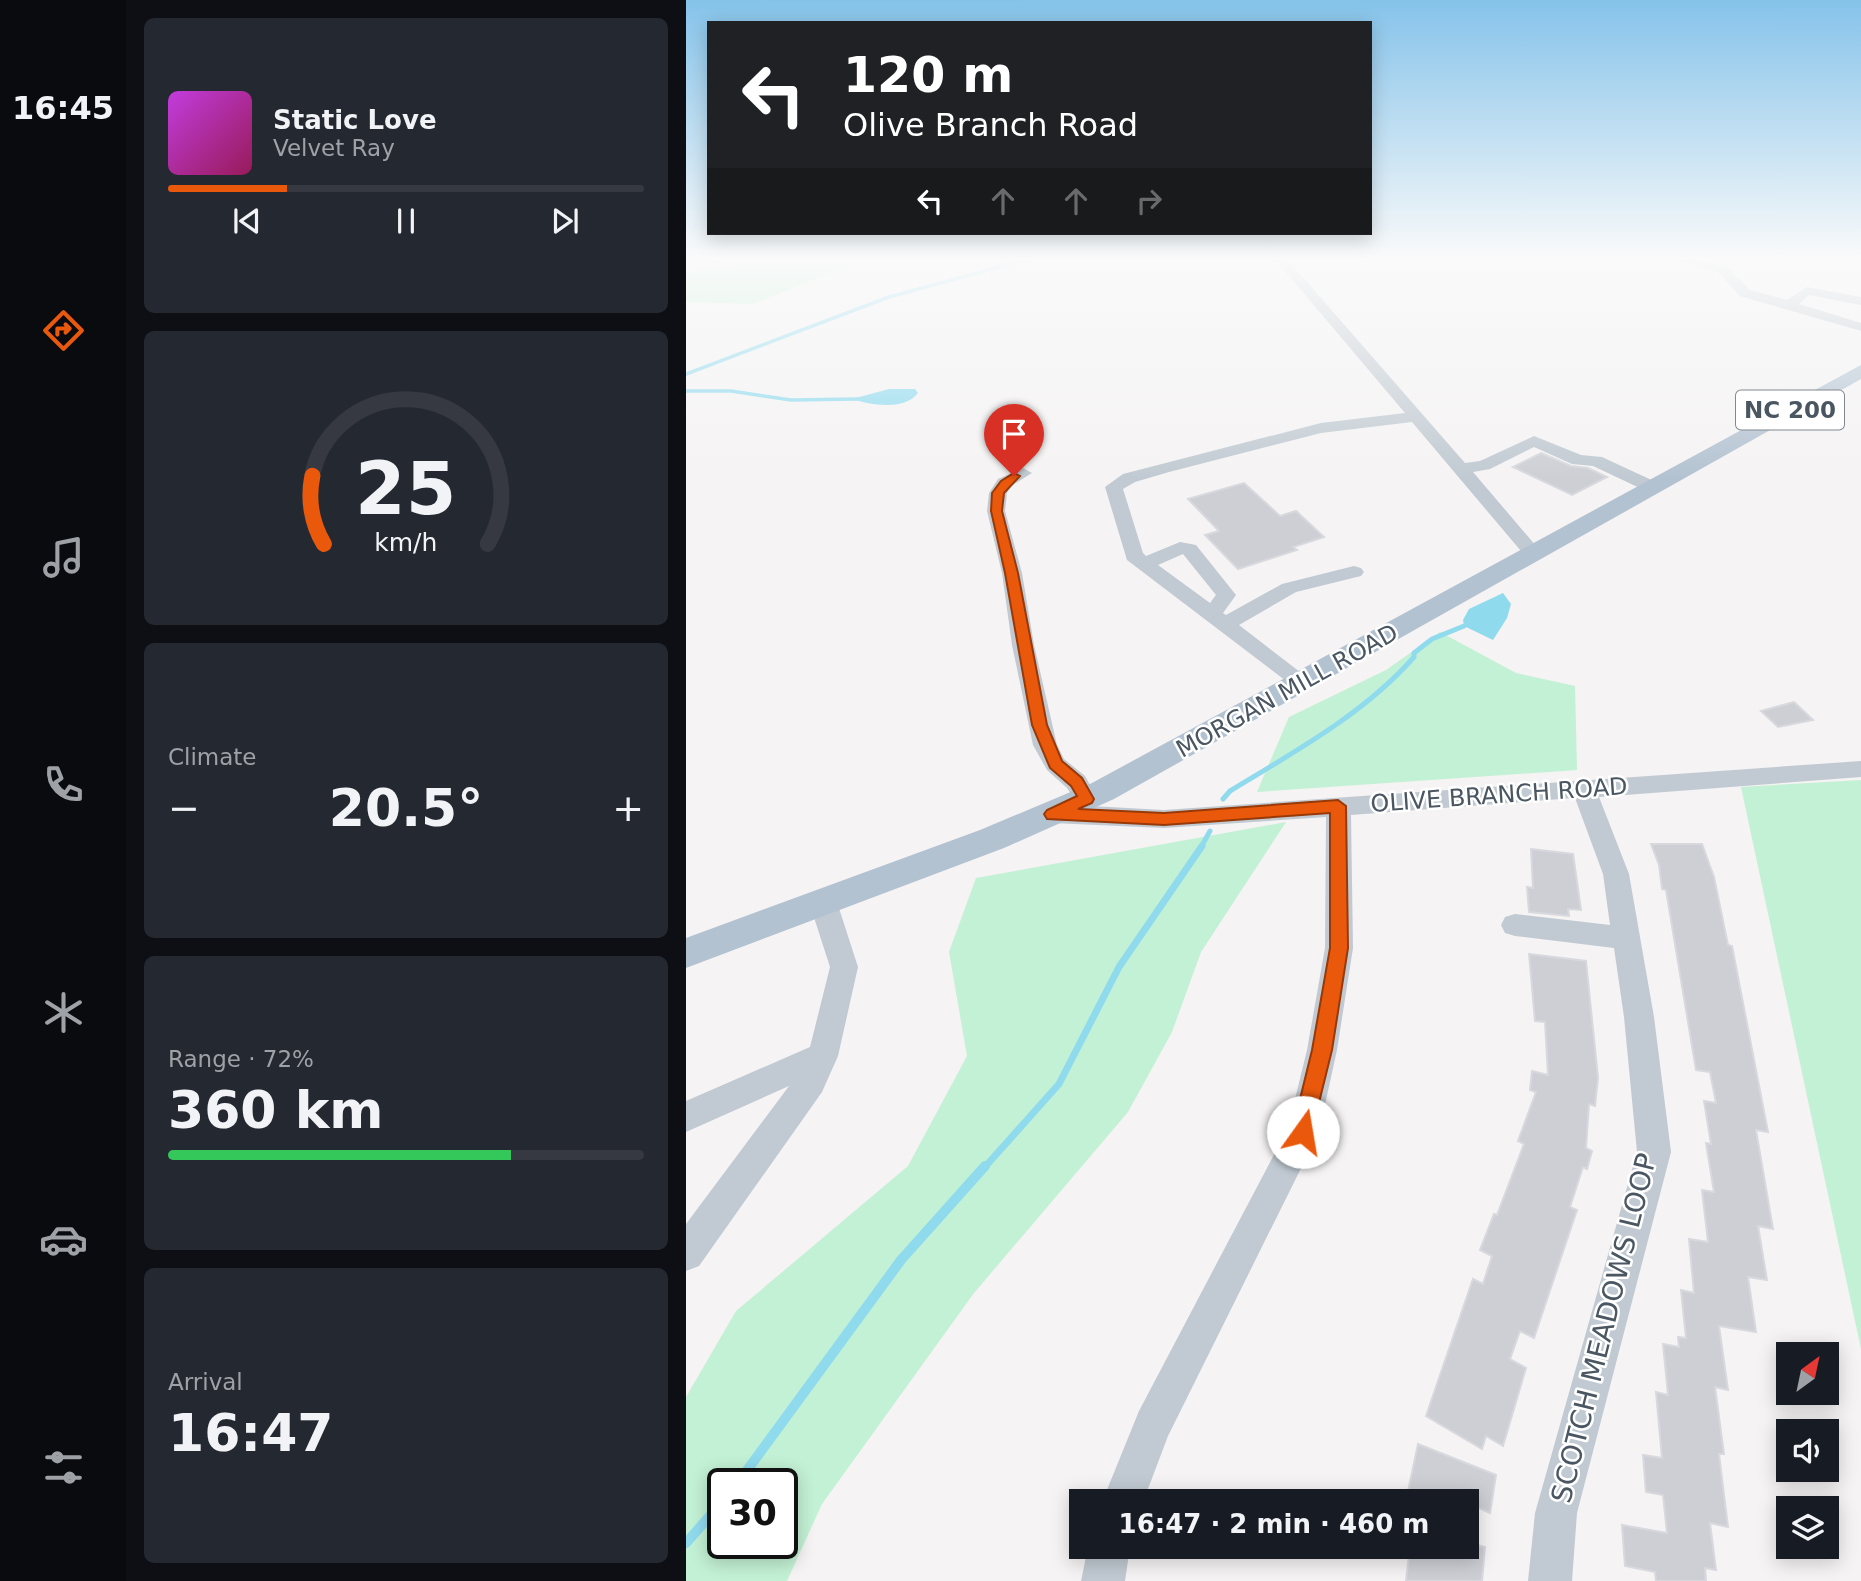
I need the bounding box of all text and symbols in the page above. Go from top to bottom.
text: 120 m [843,47,1013,104]
icon: left [728,49,819,140]
text: 16:45 [12,89,114,127]
text: Static Love [273,105,437,135]
text: Olive Branch Road [843,106,1138,144]
text: Velvet Ray [273,135,395,161]
icon: left [911,182,949,220]
icon: ahead [984,182,1022,220]
icon: ahead [1057,182,1095,220]
icon: right [1130,182,1168,220]
icon: previous [228,202,266,240]
icon: pause [387,202,425,240]
icon: next [546,202,584,240]
icon: directions [39,306,88,355]
road number: NC 200 [1736,390,1844,430]
pin [984,404,1044,476]
icon: arrive [995,415,1033,453]
text: 25 [355,446,457,531]
text: km/h [374,528,438,557]
icon: music [39,533,88,582]
street label: MORGAN MILL ROAD [1171,618,1403,764]
text: Climate [168,744,257,770]
icon: phone [39,760,88,809]
street label: OLIVE BRANCH ROAD [1370,772,1628,818]
text: 20.5° [329,778,483,838]
text: − [168,786,200,830]
text: + [612,786,644,830]
icon: climate [39,988,88,1037]
text: Range · 72% [168,1046,314,1072]
text: 360 km [168,1080,383,1140]
position arrow [1266,1095,1340,1169]
street label: SCOTCH MEADOWS LOOP [1545,1150,1663,1506]
icon: car [39,1215,88,1264]
north arrow [1776,1342,1839,1405]
map controls [1776,1342,1839,1559]
text: Arrival [168,1369,243,1395]
text: 16:47 [168,1403,334,1463]
button: sound [1776,1419,1839,1482]
icon: filters [39,1443,88,1492]
speed limit sign: 30 [707,1468,798,1559]
button: layers [1776,1496,1839,1559]
text: 16:47 · 2 min · 460 m [1119,1509,1429,1539]

